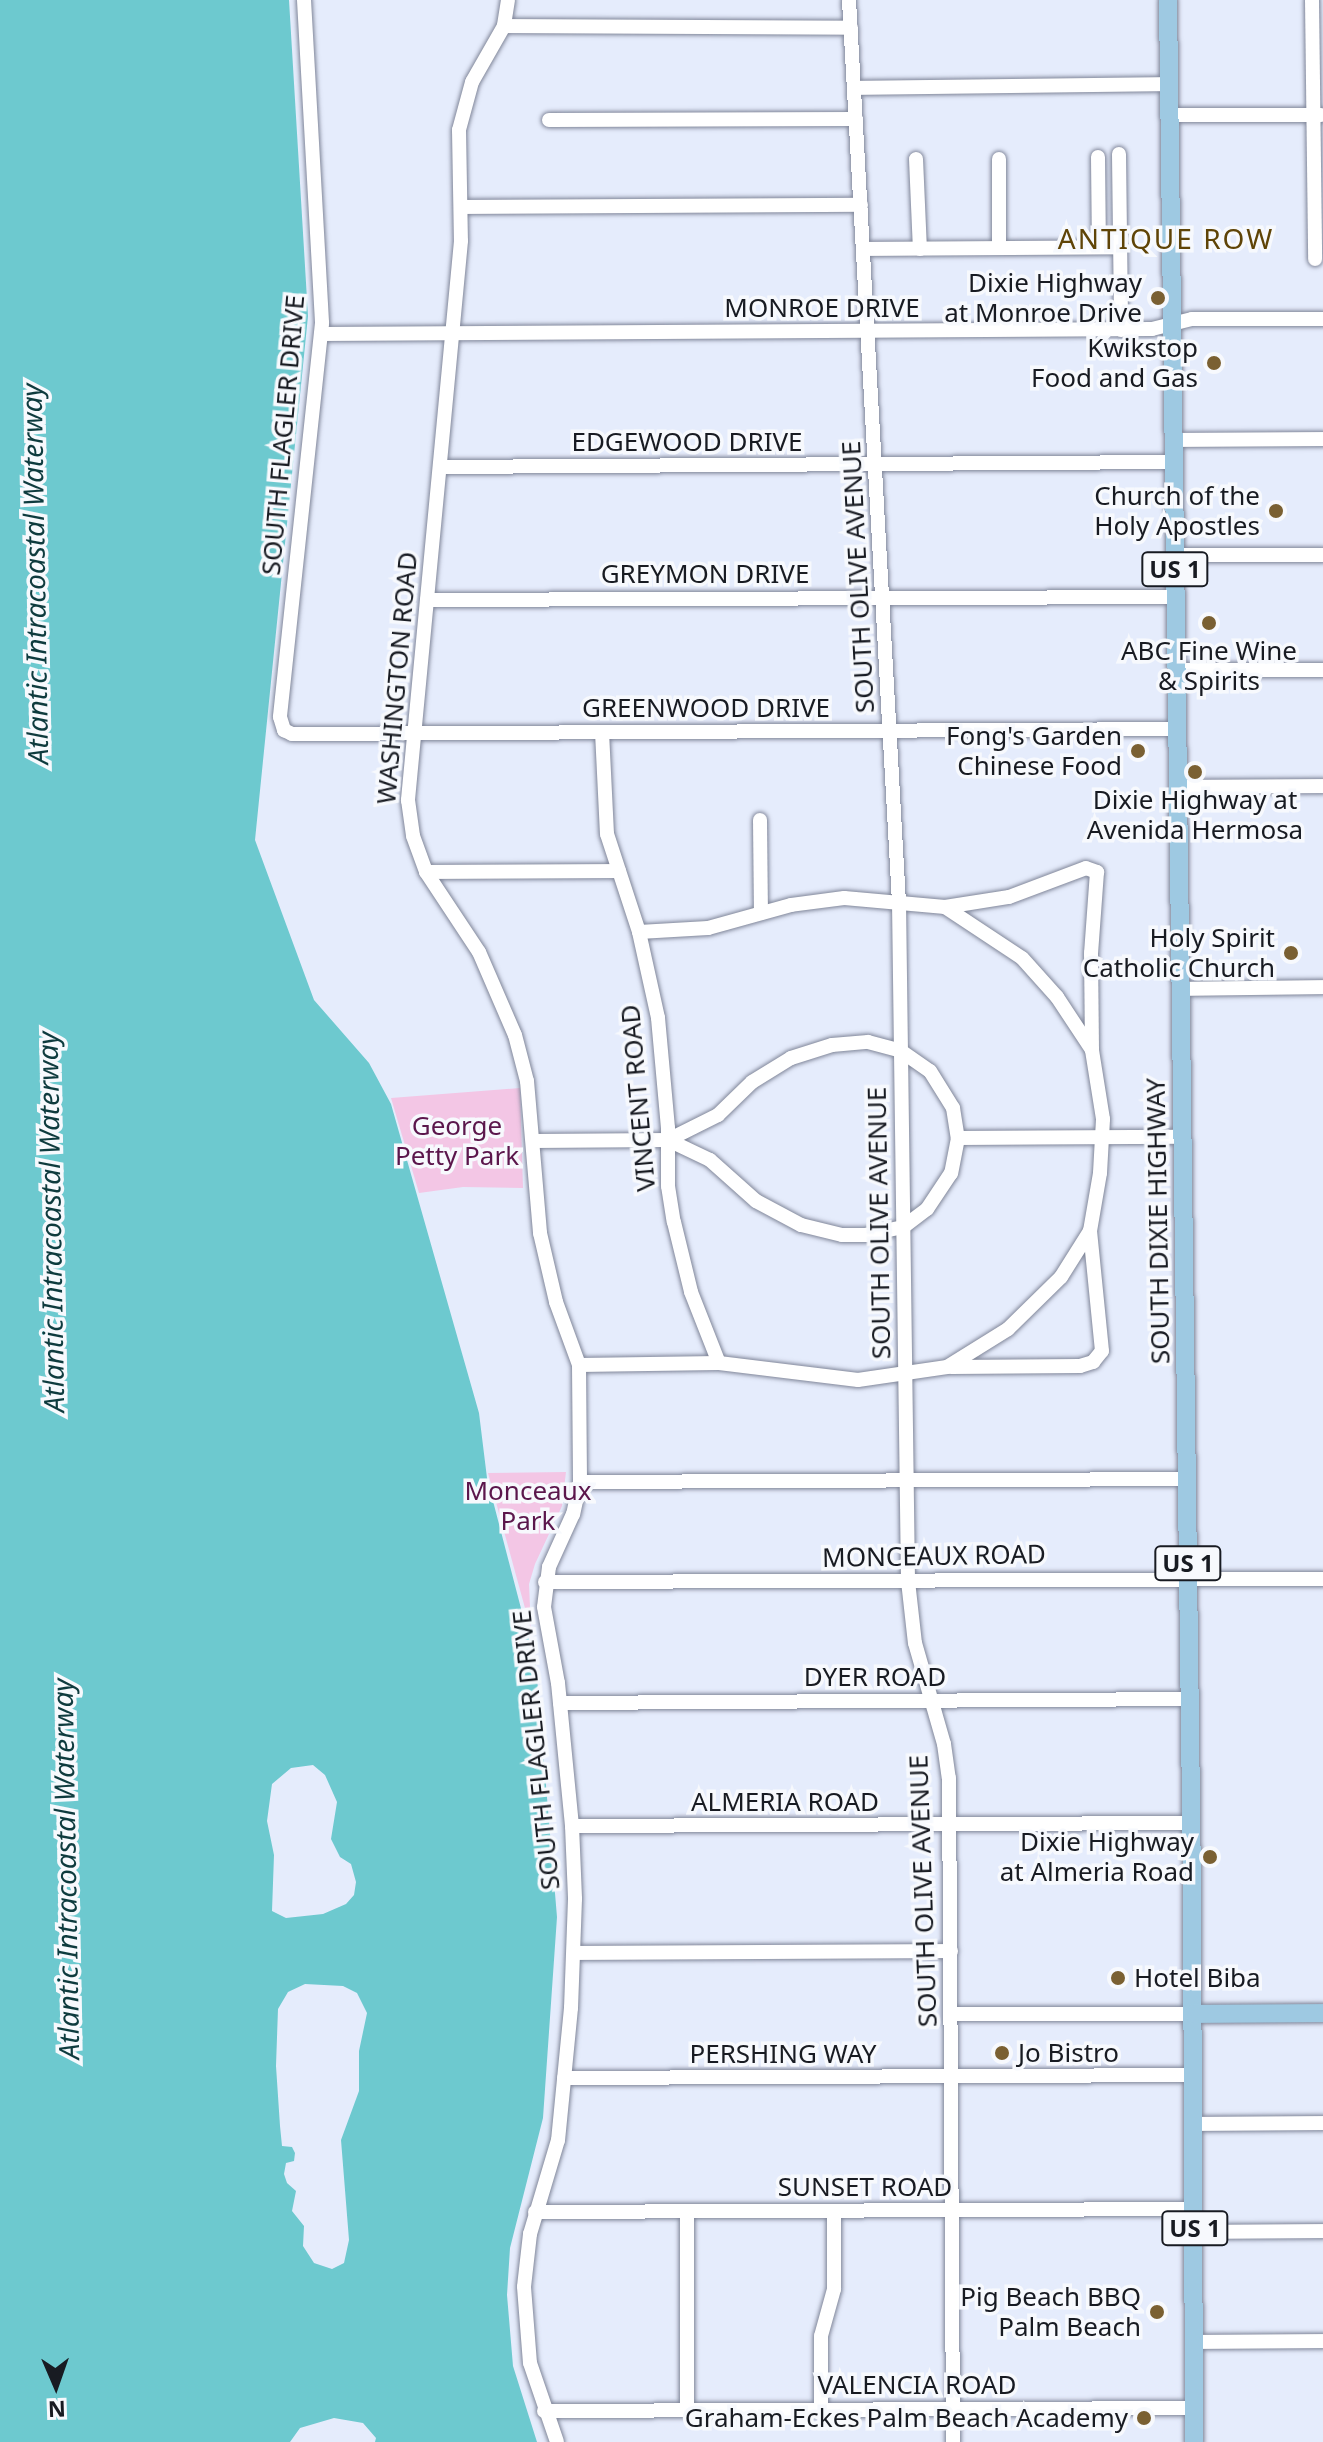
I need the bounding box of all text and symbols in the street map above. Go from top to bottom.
district label: ANTIQUE ROW [1058,221,1274,255]
place label: Dixie Highway at Monroe Drive [944,267,1142,328]
marker: Dixie Highway at Monroe Drive [1149,289,1167,307]
street label: MONROE DRIVE [724,292,920,324]
street label: SOUTH FLAGLER DRIVE [255,294,311,576]
place label: Kwikstop Food and Gas [1031,332,1198,394]
marker: Kwikstop Food and Gas [1205,354,1223,372]
water label: Atlantic Intracoastal Waterway [14,383,54,765]
street label: EDGEWOOD DRIVE [571,426,803,458]
street label: SOUTH OLIVE AVENUE [835,440,881,714]
place label: Church of the Holy Apostles [1094,480,1260,542]
marker: Church of the Holy Apostles [1267,502,1285,520]
road number: US 1 [1141,549,1209,589]
street label: WASHINGTON ROAD [370,551,424,805]
street label: GREYMON DRIVE [601,558,809,590]
marker: ABC Fine Wine & Spirits [1200,614,1218,632]
place label: ABC Fine Wine & Spirits [1121,635,1297,696]
street label: GREENWOOD DRIVE [582,692,830,724]
place label: Fong's Garden Chinese Food [946,720,1122,782]
marker: Fong's Garden Chinese Food [1129,742,1147,760]
marker: Dixie Highway at Avenida Hermosa [1186,763,1204,781]
place label: Dixie Highway at Avenida Hermosa [1087,784,1303,846]
place label: Holy Spirit Catholic Church [1083,922,1275,984]
marker: Holy Spirit Catholic Church [1282,944,1300,962]
street label: VINCENT ROAD [614,1003,662,1193]
water label: Atlantic Intracoastal Waterway [30,1031,70,1413]
street label: SOUTH DIXIE HIGHWAY [1140,1078,1176,1364]
street label: SOUTH OLIVE AVENUE [861,1087,897,1359]
park label: George Petty Park [395,1110,519,1172]
park label: Monceaux Park [465,1475,591,1536]
street label: MONCEAUX ROAD [822,1538,1046,1574]
road number: US 1 [1154,1543,1222,1583]
street label: SOUTH FLAGLER DRIVE [506,1609,566,1891]
street label: DYER ROAD [804,1661,946,1693]
water label: Atlantic Intracoastal Waterway [45,1678,85,2060]
street label: SOUTH OLIVE AVENUE [903,1754,943,2028]
street label: ALMERIA ROAD [691,1786,879,1818]
place label: Dixie Highway at Almeria Road [1000,1826,1194,1888]
marker: Dixie Highway at Almeria Road [1201,1848,1219,1866]
place label: Hotel Biba [1134,1962,1261,1994]
marker: Hotel Biba [1109,1969,1127,1987]
place label: Jo Bistro [1018,2037,1119,2069]
street label: PERSHING WAY [689,2038,877,2070]
marker: Jo Bistro [993,2044,1011,2062]
street label: SUNSET ROAD [778,2171,952,2203]
road number: US 1 [1161,2208,1229,2248]
place label: Pig Beach BBQ Palm Beach [960,2281,1141,2342]
marker: Pig Beach BBQ Palm Beach [1148,2303,1166,2321]
north arrow [16,2346,96,2426]
street label: VALENCIA ROAD [817,2369,1017,2401]
text: N [47,2395,66,2425]
place label: Graham-Eckes Palm Beach Academy [685,2402,1128,2434]
marker: Graham-Eckes Palm Beach Academy [1135,2409,1153,2427]

